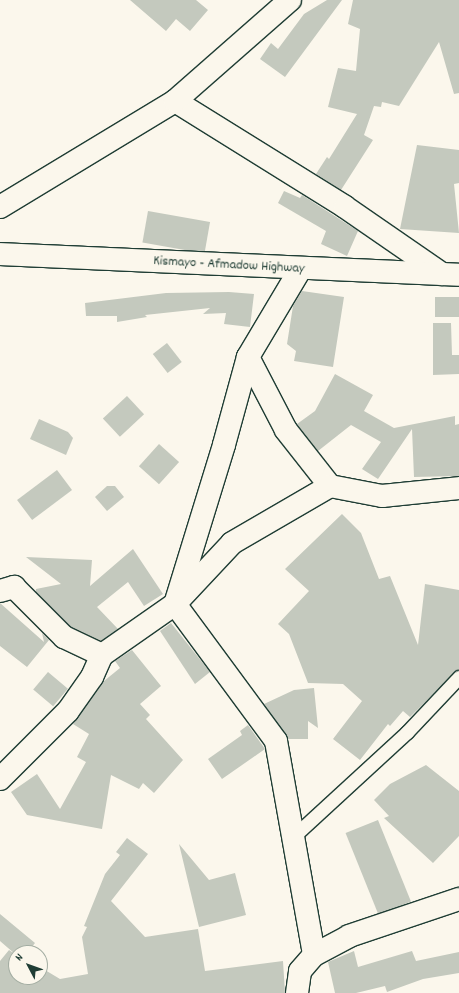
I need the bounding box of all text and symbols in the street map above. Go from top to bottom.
street label: Kismayo - Afmadow Highway [153,253,305,277]
north arrow [8,945,48,985]
text: N [12,950,28,965]

